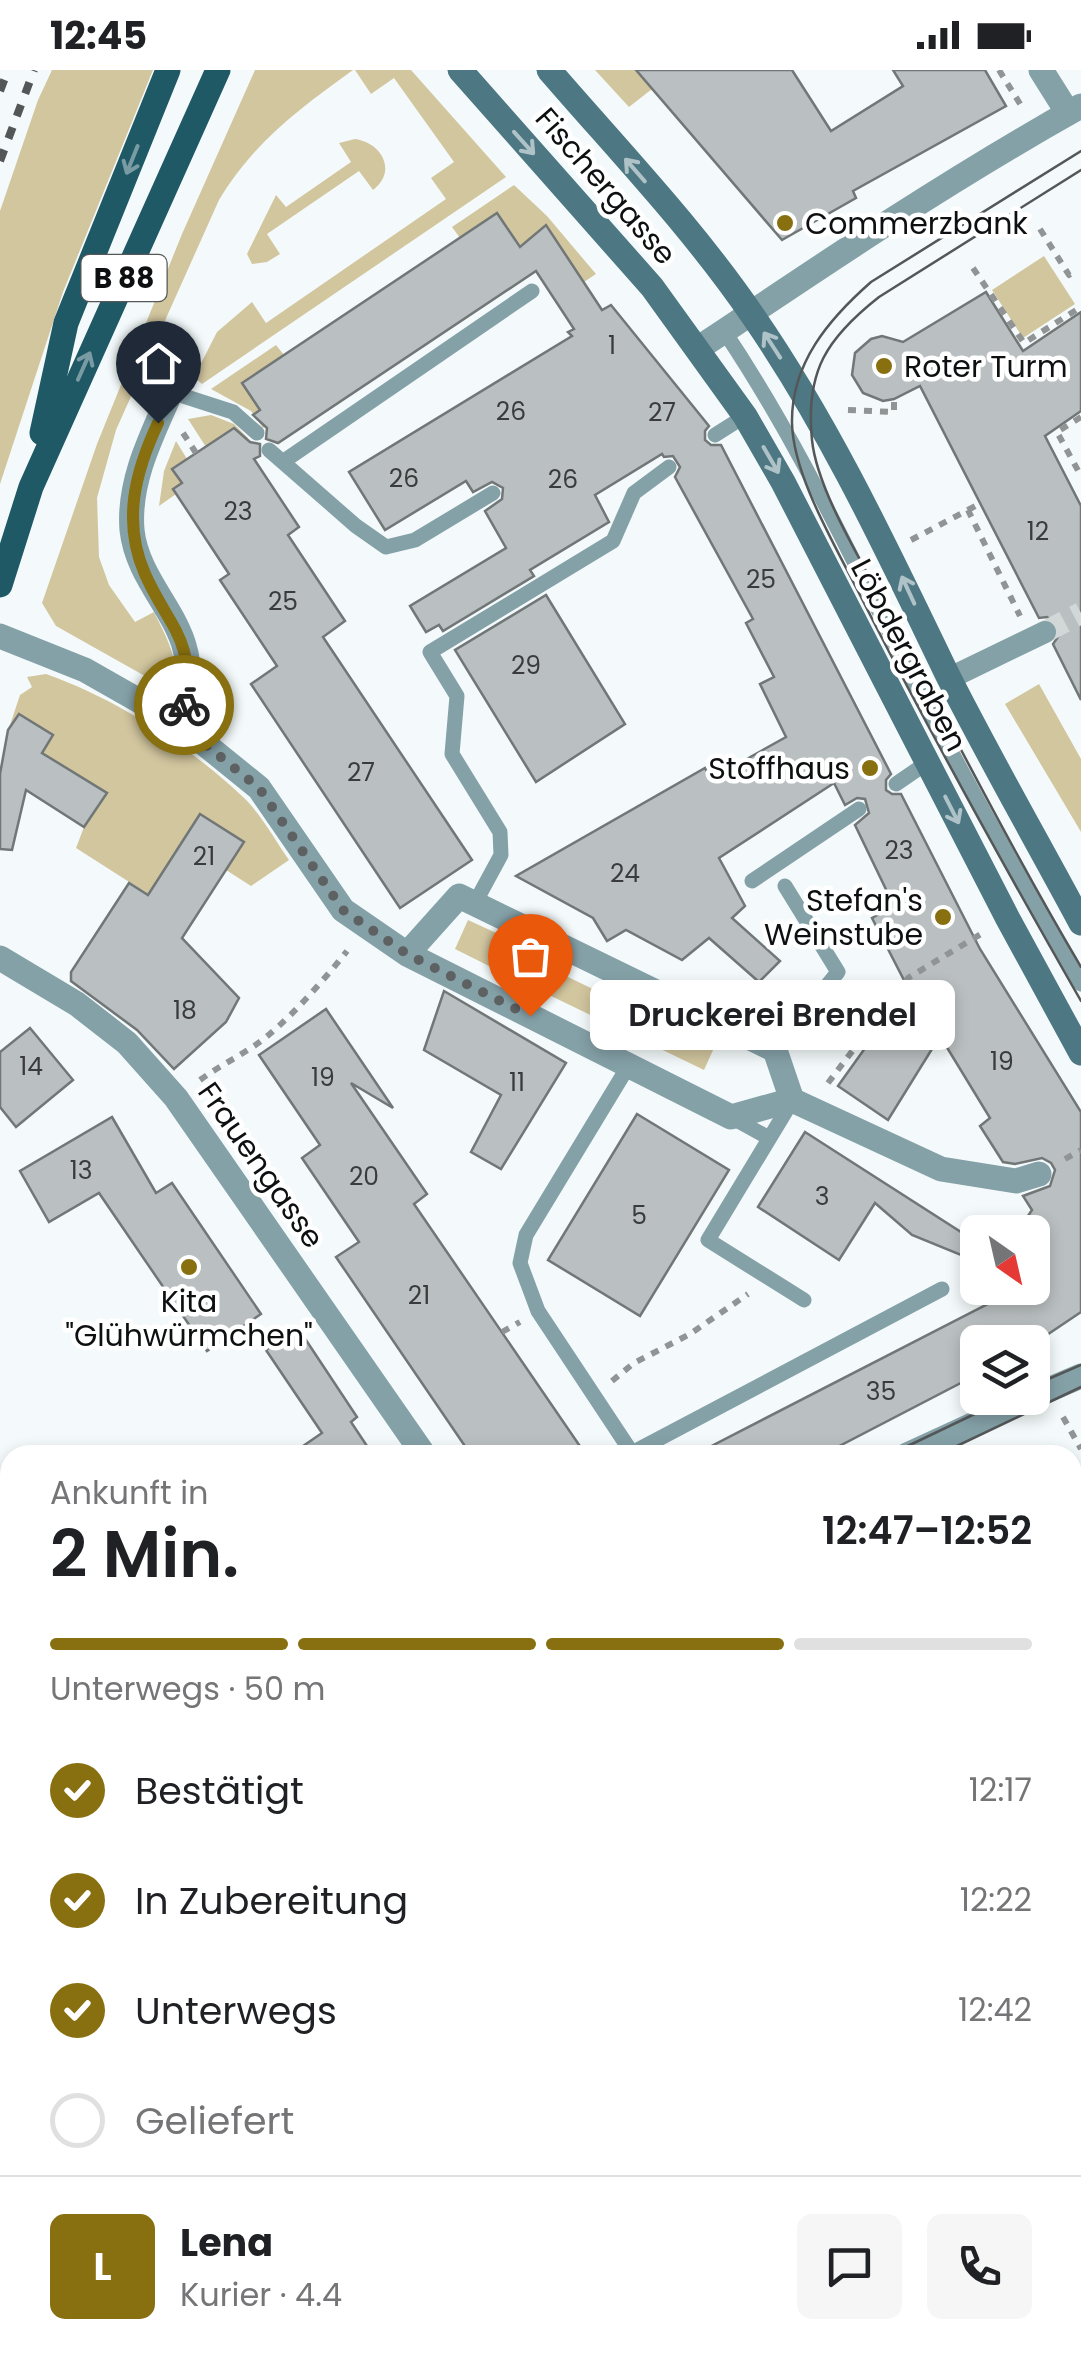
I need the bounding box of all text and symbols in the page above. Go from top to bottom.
text: 12:45 [50,9,147,62]
street label: Fischergasse [526,98,686,274]
one-way arrow [513,130,536,155]
one-way arrow [121,145,139,175]
one-way arrow [624,157,646,183]
place label: Commerzbank [805,202,1028,245]
marker: Commerzbank [774,212,796,234]
road number: B 88 [82,255,166,301]
pin [116,321,201,424]
house number: 1 [608,328,616,363]
one-way arrow [762,332,782,359]
icon: home [131,336,186,391]
place label: Roter Turm [904,345,1068,388]
one-way arrow [76,352,95,382]
marker: Roter Turm [873,355,895,377]
house number: 26 [496,394,526,429]
house number: 27 [648,395,676,430]
one-way arrow [761,445,781,474]
house number: 26 [389,461,419,496]
house number: 26 [548,462,578,497]
house number: 23 [223,494,253,529]
house number: 12 [1027,514,1049,549]
street label: Löbdergraben [840,551,978,759]
house number: 25 [746,562,776,597]
one-way arrow [898,575,916,606]
house number: 25 [268,584,298,619]
house number: 29 [511,648,541,683]
courier [134,655,234,755]
icon: bike [157,678,212,733]
place label: Stoffhaus [708,747,850,790]
house number: 27 [347,755,375,790]
marker: Stoffhaus [859,757,881,779]
one-way arrow [943,795,962,825]
house number: 23 [884,833,914,868]
house number: 21 [193,839,215,874]
house number: 24 [610,856,640,891]
place label: Stefan's Weinstube [764,879,923,956]
marker: Stefan's Weinstube [932,906,954,928]
pin [488,914,573,1017]
icon: bag [503,929,558,984]
callout: Druckerei Brendel [590,981,955,1051]
text: Druckerei Brendel [628,992,917,1037]
house number: 18 [173,993,197,1028]
house number: 19 [990,1044,1014,1079]
house number: 14 [19,1049,43,1084]
house number: 19 [311,1060,335,1095]
house number: 11 [509,1065,525,1100]
street label: Frauengasse [188,1073,334,1257]
house number: 13 [70,1153,92,1188]
house number: 20 [349,1159,379,1194]
house number: 3 [815,1179,829,1214]
house number: 5 [631,1198,647,1233]
north arrow [960,1215,1050,1305]
map controls [960,1215,1050,1415]
marker: Kita "Glühwürmchen" [178,1256,200,1278]
house number: 21 [408,1278,430,1313]
place label: Kita "Glühwürmchen" [65,1280,313,1357]
button: layers [960,1325,1050,1415]
house number: 35 [866,1374,896,1409]
text: Ankunft in [50,1470,209,1515]
text: 12:47–12:52 [822,1504,1032,1557]
text: 2 Min. [50,1509,239,1600]
text: Unterwegs · 50 m [50,1666,326,1711]
icon: check [50,1763,105,1818]
text: Bestätigt [135,1764,304,1817]
text: 12:17 [969,1767,1032,1812]
icon: check [50,1873,105,1928]
text: In Zubereitung [135,1874,408,1927]
text: 12:22 [960,1877,1032,1922]
icon: check [50,1983,105,2038]
text: Unterwegs [135,1984,337,2037]
text: 12:42 [958,1987,1032,2032]
text: Geliefert [135,2094,294,2147]
button: chat [797,2214,902,2319]
button: phone [927,2214,1032,2319]
text: Lena [180,2216,273,2269]
text: L [93,2240,112,2293]
text: Kurier · 4.4 [180,2272,342,2317]

